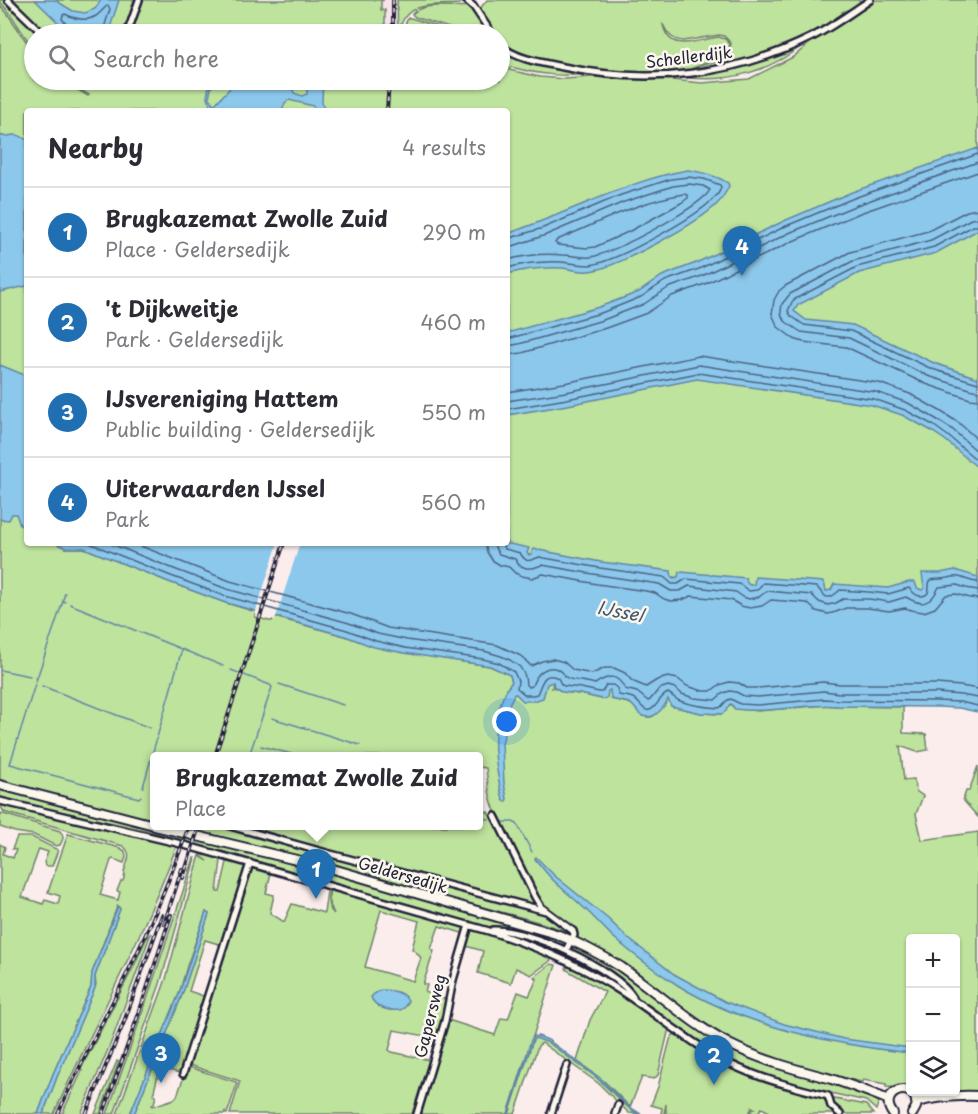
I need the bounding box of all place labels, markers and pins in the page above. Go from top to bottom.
pin: 4 [722,226,762,276]
pin: 1 [296,850,336,899]
pin: 3 [142,1034,180,1083]
pin: 2 [694,1036,734,1085]

